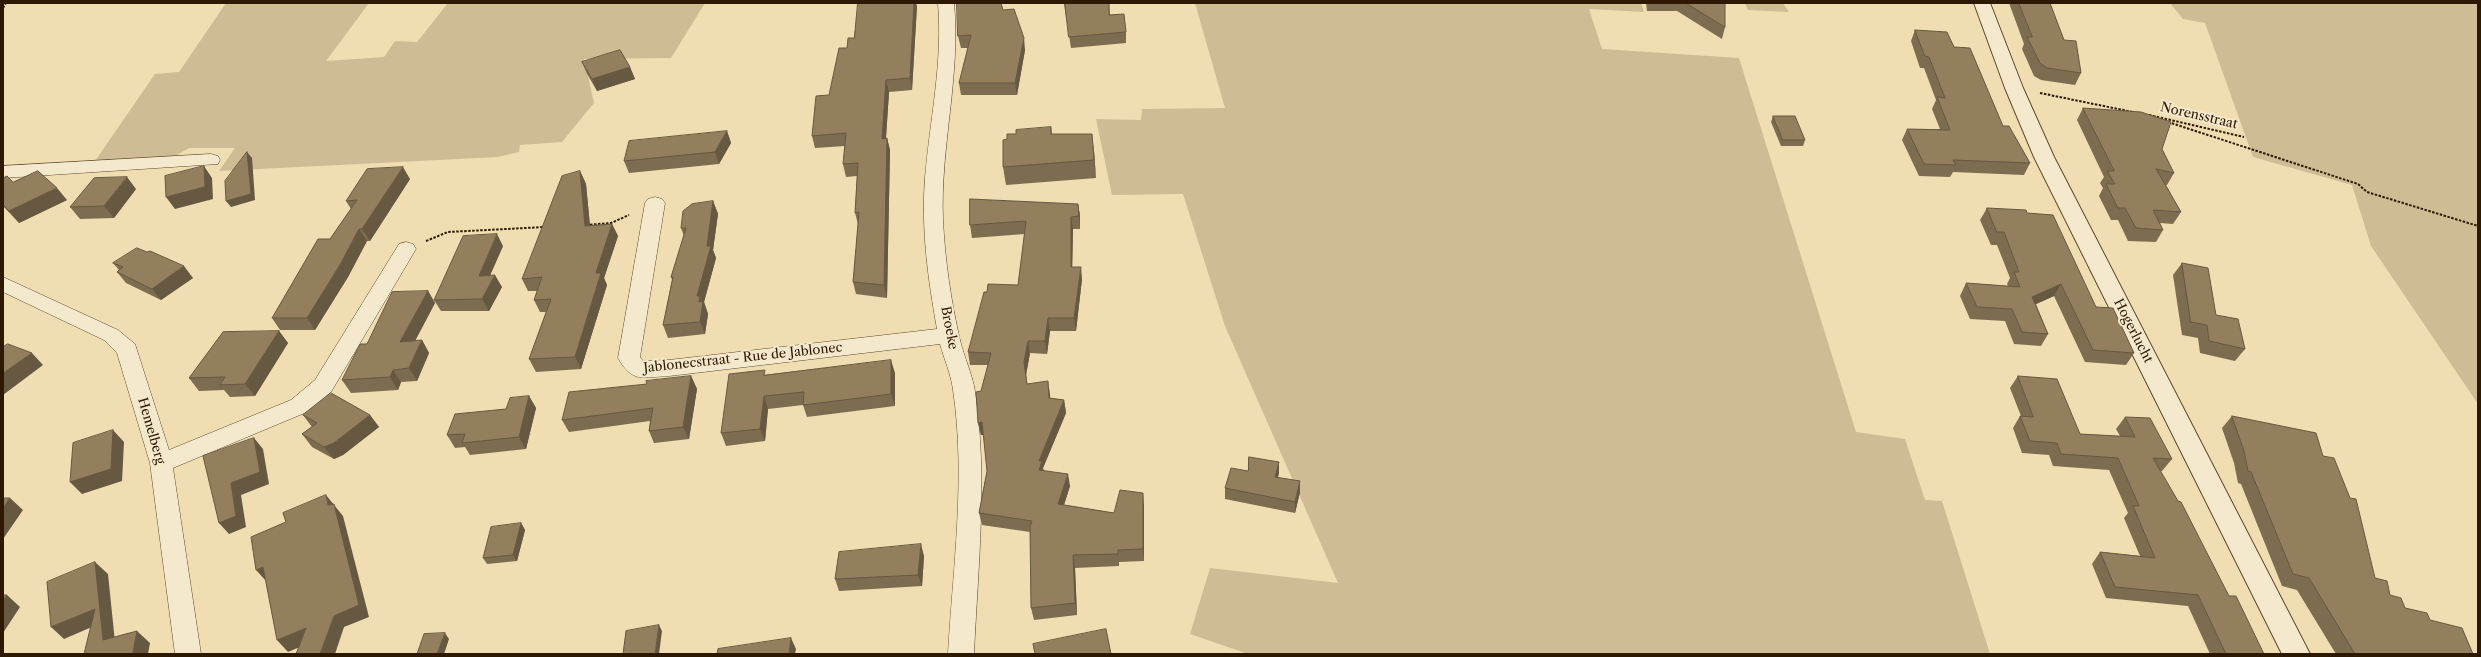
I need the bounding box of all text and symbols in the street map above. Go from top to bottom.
street label: Norensstraat [2159,100,2239,132]
street label: Hogerlucht [2110,296,2156,366]
street label: Broeke [937,305,961,351]
street label: Jablonecstraat - Rue de Jablonec [643,340,843,376]
street label: Hemelberg [134,396,168,466]

